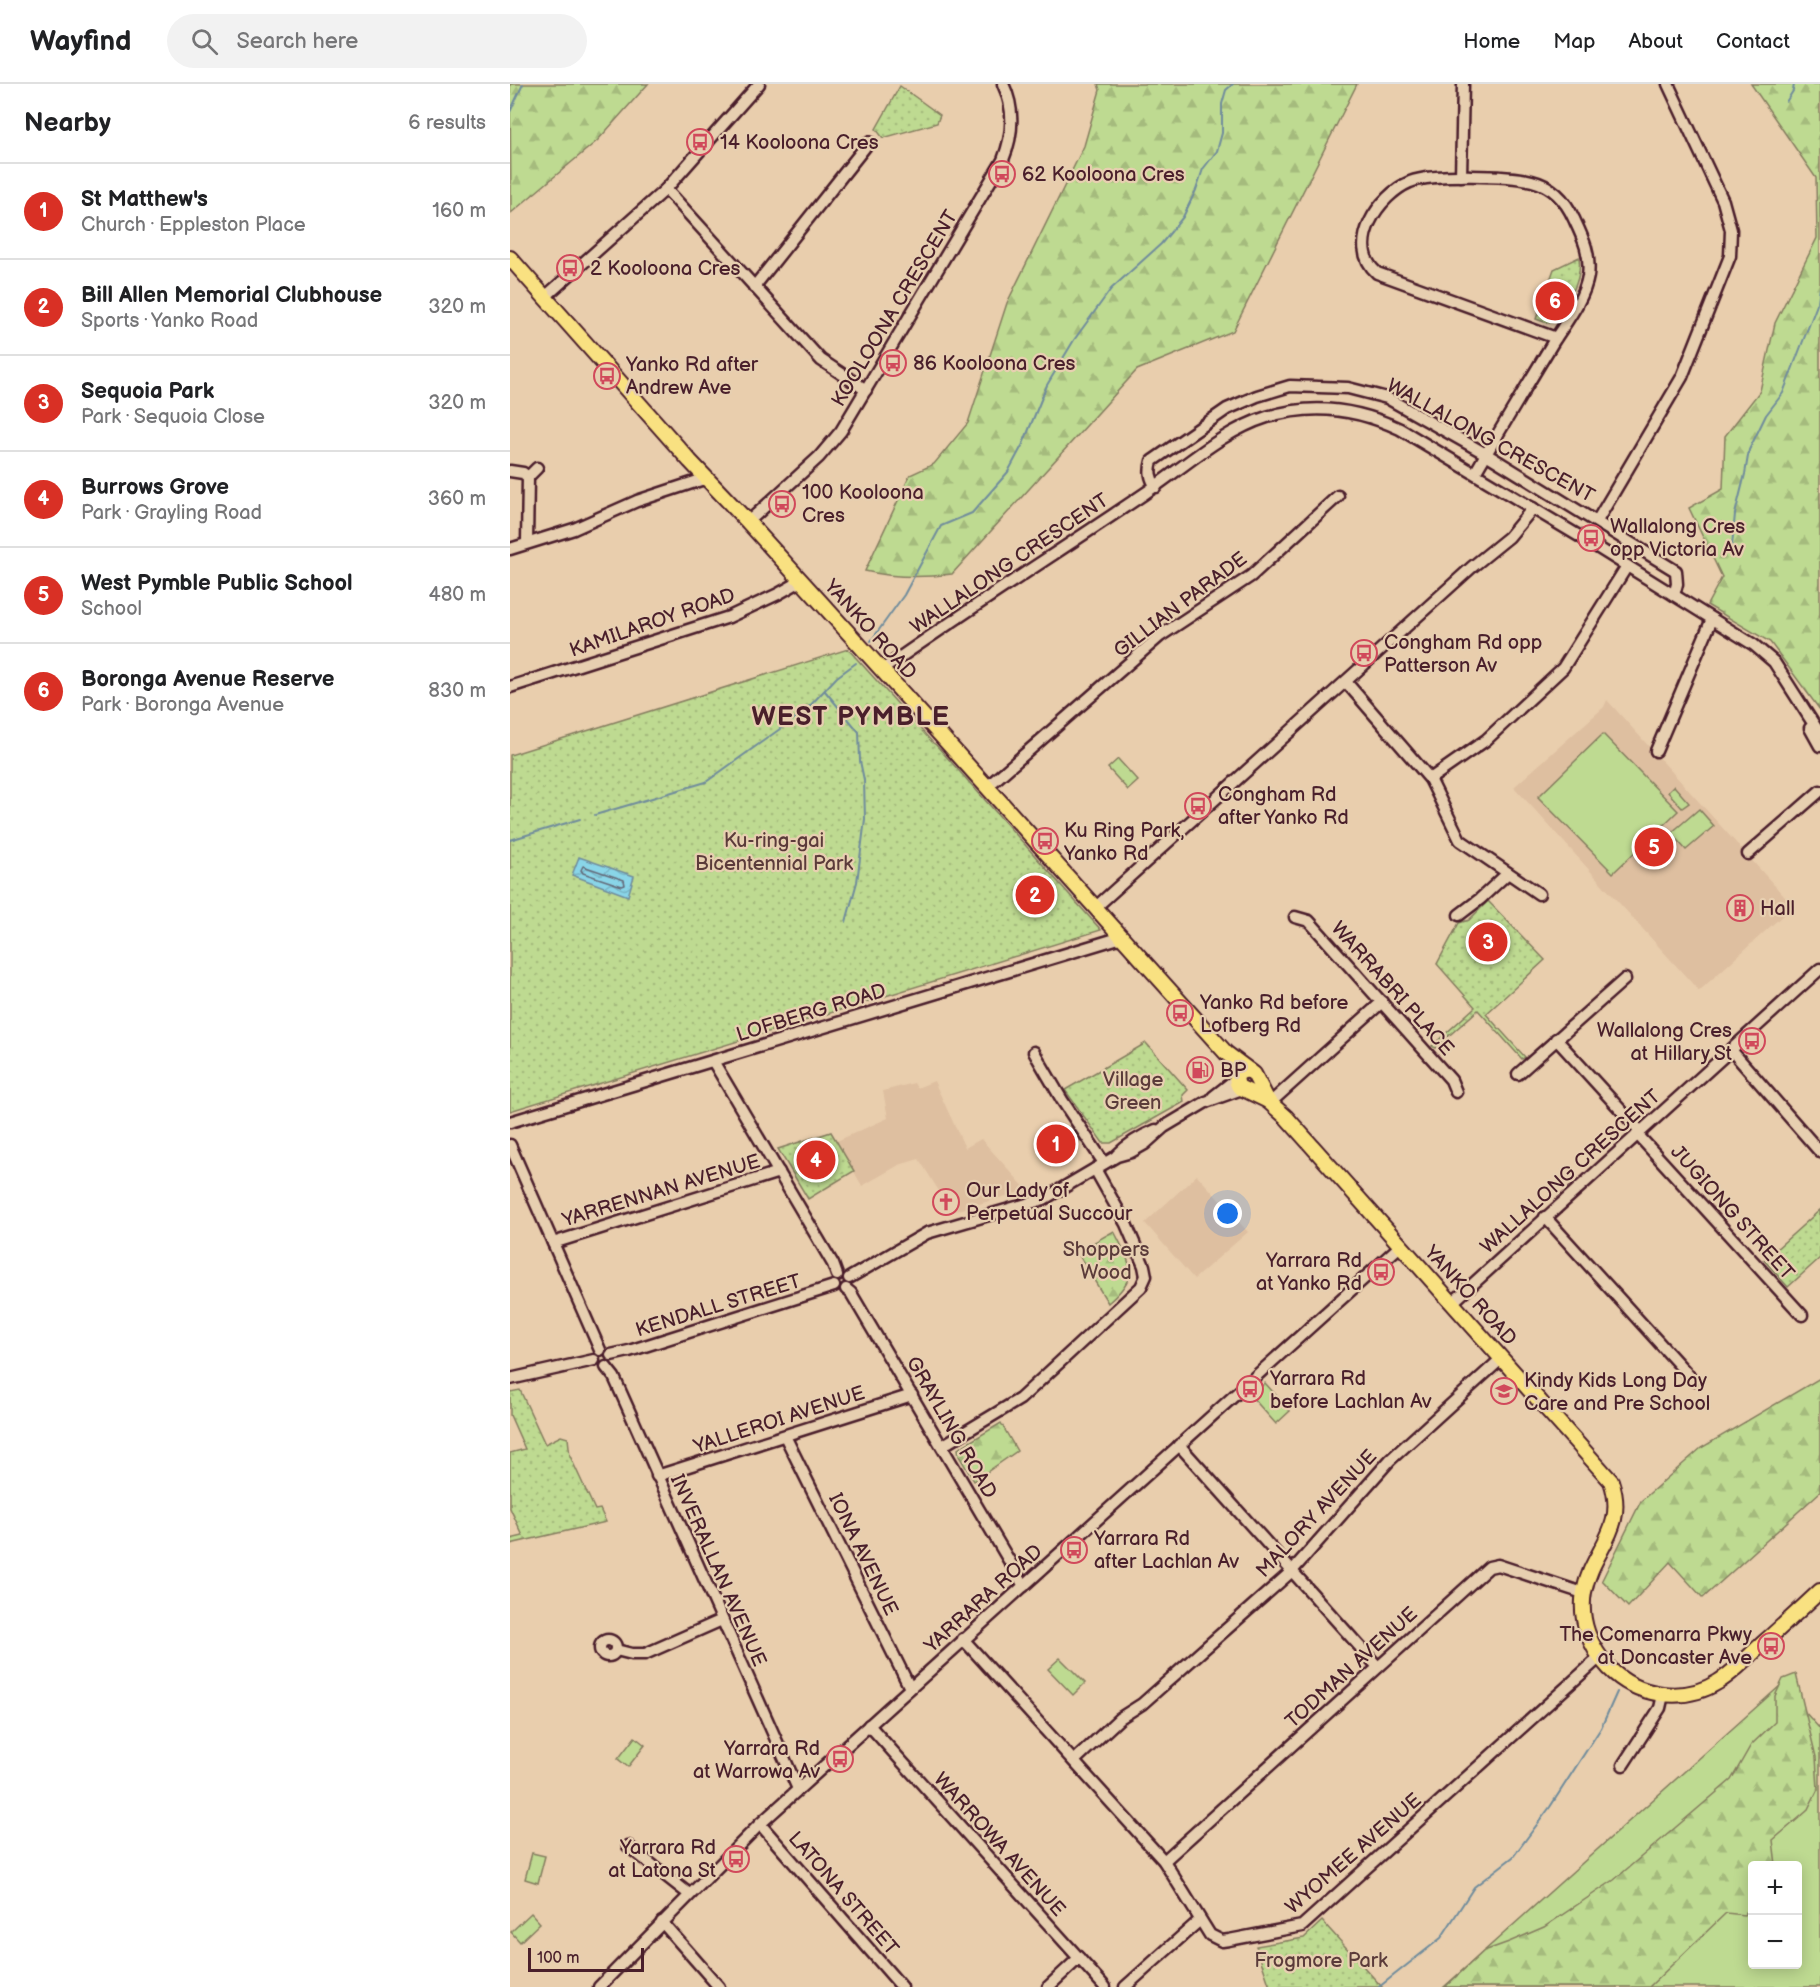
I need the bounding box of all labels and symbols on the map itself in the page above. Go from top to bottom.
bus stop icon: 14 Kooloona Cres [685,127,715,157]
place label: 14 Kooloona Cres [720,131,879,155]
bus stop icon: 62 Kooloona Cres [987,159,1017,189]
place label: 62 Kooloona Cres [1022,163,1185,187]
street label: KOOLOONA CRESCENT [827,206,963,411]
bus stop icon: 2 Kooloona Cres [555,253,585,283]
place label: 2 Kooloona Cres [590,257,741,281]
pin: 6 [1536,278,1574,324]
bus stop icon: 86 Kooloona Cres [878,348,908,378]
place label: 86 Kooloona Cres [913,352,1076,376]
place label: Yanko Rd after Andrew Ave [625,353,759,400]
bus stop icon: Yanko Rd after Andrew Ave [592,361,622,391]
street label: WALLALONG CRESCENT [1382,374,1599,508]
place label: 100 Kooloona Cres [802,481,924,528]
street label: WALLALONG CRESCENT [906,488,1113,639]
bus stop icon: 100 Kooloona Cres [767,489,797,519]
place label: Wallalong Cres opp Victoria Av [1610,515,1745,562]
bus stop icon: Wallalong Cres opp Victoria Av [1576,523,1606,553]
street label: GILLIAN PARADE [1109,547,1252,663]
street label: YANKO ROAD [818,574,921,685]
street label: KAMILAROY ROAD [566,583,738,663]
place label: Congham Rd opp Patterson Av [1384,631,1542,678]
bus stop icon: Congham Rd opp Patterson Av [1349,638,1379,668]
district label: WEST PYMBLE [752,702,950,733]
place label: Congham Rd after Yanko Rd [1218,783,1349,830]
bus stop icon: Congham Rd after Yanko Rd [1183,791,1213,821]
place label: Ku Ring Park, Yanko Rd [1063,819,1184,866]
pin: 5 [1634,824,1674,870]
bus stop icon: Ku Ring Park, Yanko Rd [1030,826,1060,856]
park label: Ku-ring-gai Bicentennial Park [695,829,853,876]
pin: 2 [1016,872,1054,918]
building icon: Hall [1725,893,1755,923]
place label: Hall [1760,897,1795,921]
street label: WARRABRI PLACE [1326,917,1459,1061]
pin: 3 [1468,920,1508,964]
street label: LOFBERG ROAD [734,979,889,1047]
place label: Yanko Rd before Lofberg Rd [1199,991,1349,1038]
bus stop icon: Yanko Rd before Lofberg Rd [1165,998,1195,1028]
place label: Wallalong Cres at Hillary St [1597,1019,1732,1066]
bus stop icon: Wallalong Cres at Hillary St [1737,1026,1767,1056]
fuel station icon: BP [1185,1055,1215,1085]
place label: BP [1220,1059,1247,1083]
park label: Village Green [1103,1068,1163,1115]
street label: WALLALONG CRESCENT [1476,1085,1666,1259]
pin: 1 [1036,1122,1076,1166]
pin: 4 [796,1138,836,1182]
street label: JUGIONG STREET [1665,1140,1799,1285]
street label: YARRENNAN AVENUE [559,1149,763,1233]
place label: Our Lady of Perpetual Succour [966,1179,1133,1226]
church icon: Our Lady of Perpetual Succour [931,1187,961,1217]
your location [1213,1199,1242,1228]
park label: Shoppers Wood [1063,1238,1149,1285]
street label: YANKO ROAD [1418,1240,1521,1351]
place label: Yarrara Rd at Yanko Rd [1256,1249,1362,1296]
bus stop icon: Yarrara Rd at Yanko Rd [1366,1257,1396,1287]
street label: KENDALL STREET [633,1269,804,1343]
street label: GRAYLING ROAD [901,1352,1002,1503]
place label: Yarrara Rd before Lachlan Av [1269,1367,1432,1414]
place label: Kindy Kids Long Day Care and Pre School [1524,1369,1710,1416]
bus stop icon: Yarrara Rd before Lachlan Av [1235,1374,1265,1404]
school or university icon: Kindy Kids Long Day Care and Pre School [1489,1376,1519,1406]
street label: YALLEROI AVENUE [690,1381,868,1459]
street label: MALORY AVENUE [1251,1445,1382,1583]
street label: INVERALLAN AVENUE [665,1471,771,1670]
street label: IONA AVENUE [823,1489,903,1619]
place label: Yarrara Rd after Lachlan Av [1093,1527,1239,1574]
bus stop icon: Yarrara Rd after Lachlan Av [1059,1535,1089,1565]
street label: YARRARA ROAD [919,1540,1048,1659]
street label: TODMAN AVENUE [1281,1602,1423,1733]
place label: The Comenarra Pkwy at Doncaster Ave [1559,1623,1752,1670]
bus stop icon: The Comenarra Pkwy at Doncaster Ave [1756,1631,1786,1661]
place label: Yarrara Rd at Warrowa Av [693,1737,820,1784]
bus stop icon: Yarrara Rd at Warrowa Av [825,1744,855,1774]
street label: WARROWA AVENUE [928,1768,1070,1922]
street label: WYOMEE AVENUE [1281,1788,1427,1919]
street label: LATONA STREET [783,1827,904,1960]
place label: Yarrara Rd at Latona St [608,1836,716,1883]
bus stop icon: Yarrara Rd at Latona St [721,1844,751,1874]
scale bar [528,1945,644,1972]
park label: Frogmore Park [1254,1949,1388,1973]

